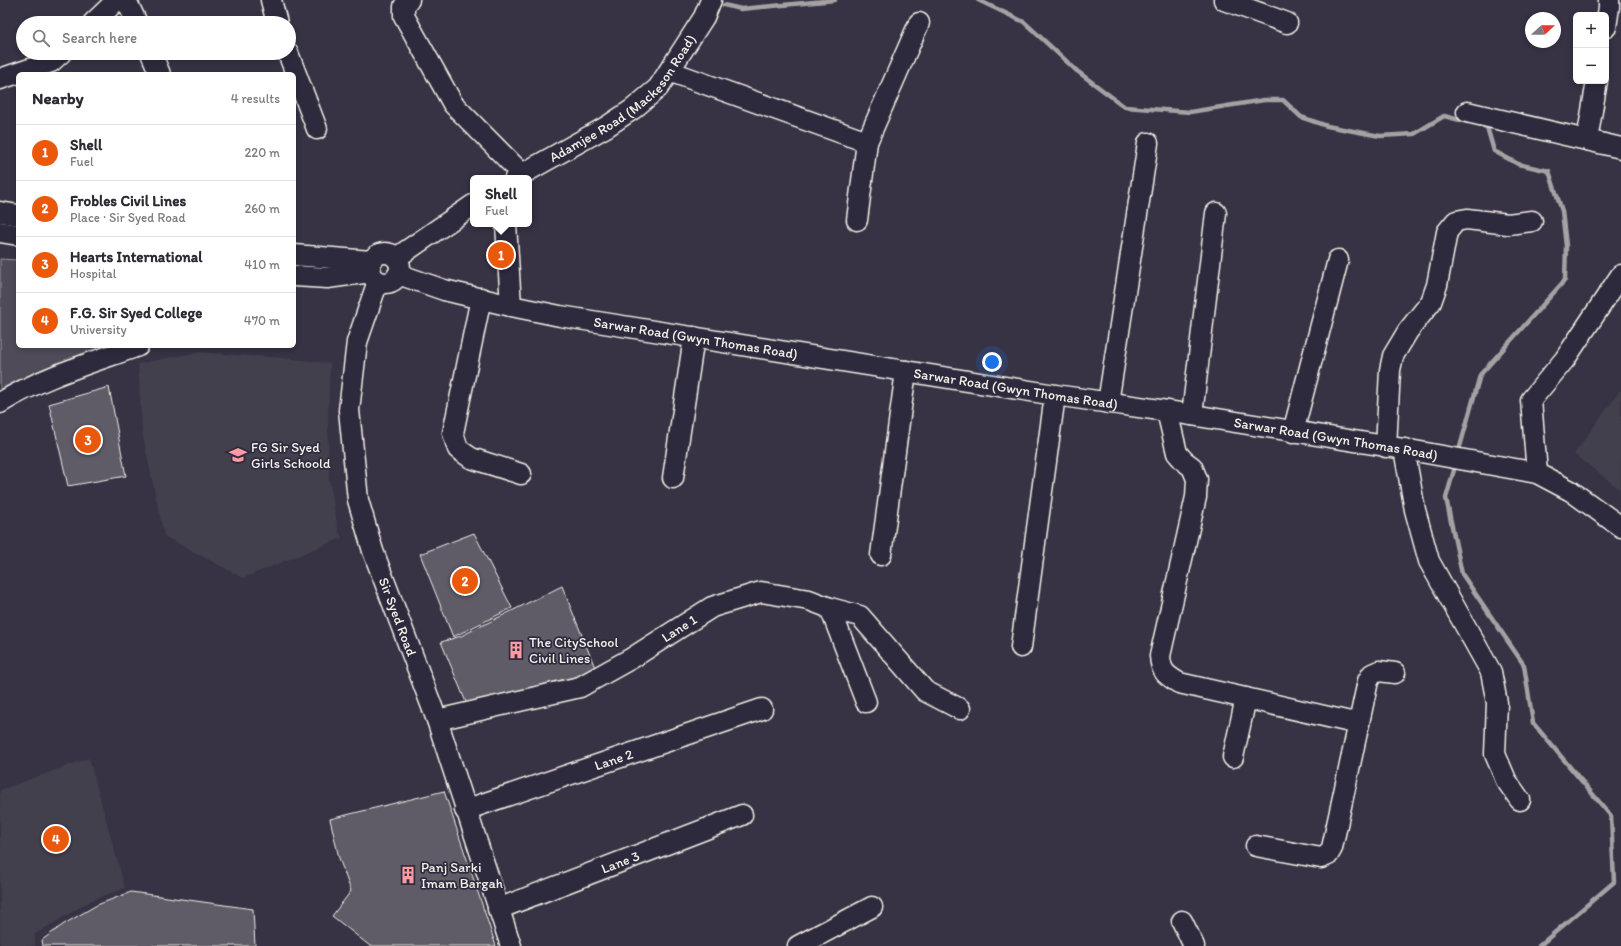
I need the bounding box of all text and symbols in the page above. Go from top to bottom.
north arrow [1525,12,1561,48]
map controls [1573,12,1609,84]
button: + [1573,12,1609,48]
search box [16,16,296,60]
icon: search [30,27,52,49]
text: Search here [62,29,137,47]
street label: Adamjee Road (Mackeson Road) [546,31,699,166]
button: − [1573,48,1609,84]
text: Nearby [32,88,84,108]
text: 4 results [231,91,280,106]
text: Shell [70,136,102,154]
text: 1 [42,145,48,160]
text: 220 m [244,145,280,160]
text: Fuel [70,154,94,169]
popup [470,175,532,227]
text: Shell [485,185,517,203]
text: Frobles Civil Lines [70,192,186,210]
text: 2 [42,201,48,216]
text: 260 m [244,201,280,216]
text: Fuel [485,203,509,218]
text: Place · Sir Syed Road [70,210,186,225]
pin: 1 [488,240,514,270]
text: Hearts International [70,248,202,266]
text: 3 [41,257,49,272]
text: 410 m [244,257,280,272]
text: Hospital [70,266,117,281]
text: F.G. Sir Syed College [70,304,202,322]
text: 4 [41,313,49,328]
text: 470 m [244,313,280,328]
street label: Sarwar Road (Gwyn Thomas Road) [592,313,799,363]
text: University [70,322,127,337]
your location [982,352,1002,372]
street label: Sarwar Road (Gwyn Thomas Road) [912,365,1119,413]
street label: Sarwar Road (Gwyn Thomas Road) [1233,414,1439,464]
pin: 3 [75,425,101,455]
place label: FG Sir Syed Girls Schoold [251,439,331,472]
school or university icon: FG Sir Syed Girls Schoold [228,445,248,465]
pin: 2 [452,566,478,596]
street label: Sir Syed Road [375,575,420,659]
street label: Lane 1 [658,611,701,646]
place label: The CitySchool Civil Lines [529,634,619,667]
building icon: The CitySchool Civil Lines [506,640,526,660]
street label: Lane 2 [592,745,636,774]
pin: 4 [43,824,69,854]
street label: Lane 3 [599,847,642,877]
place label: Panj Sarki Imam Bargah [421,859,503,892]
building icon: Panj Sarki Imam Bargah [398,865,418,885]

